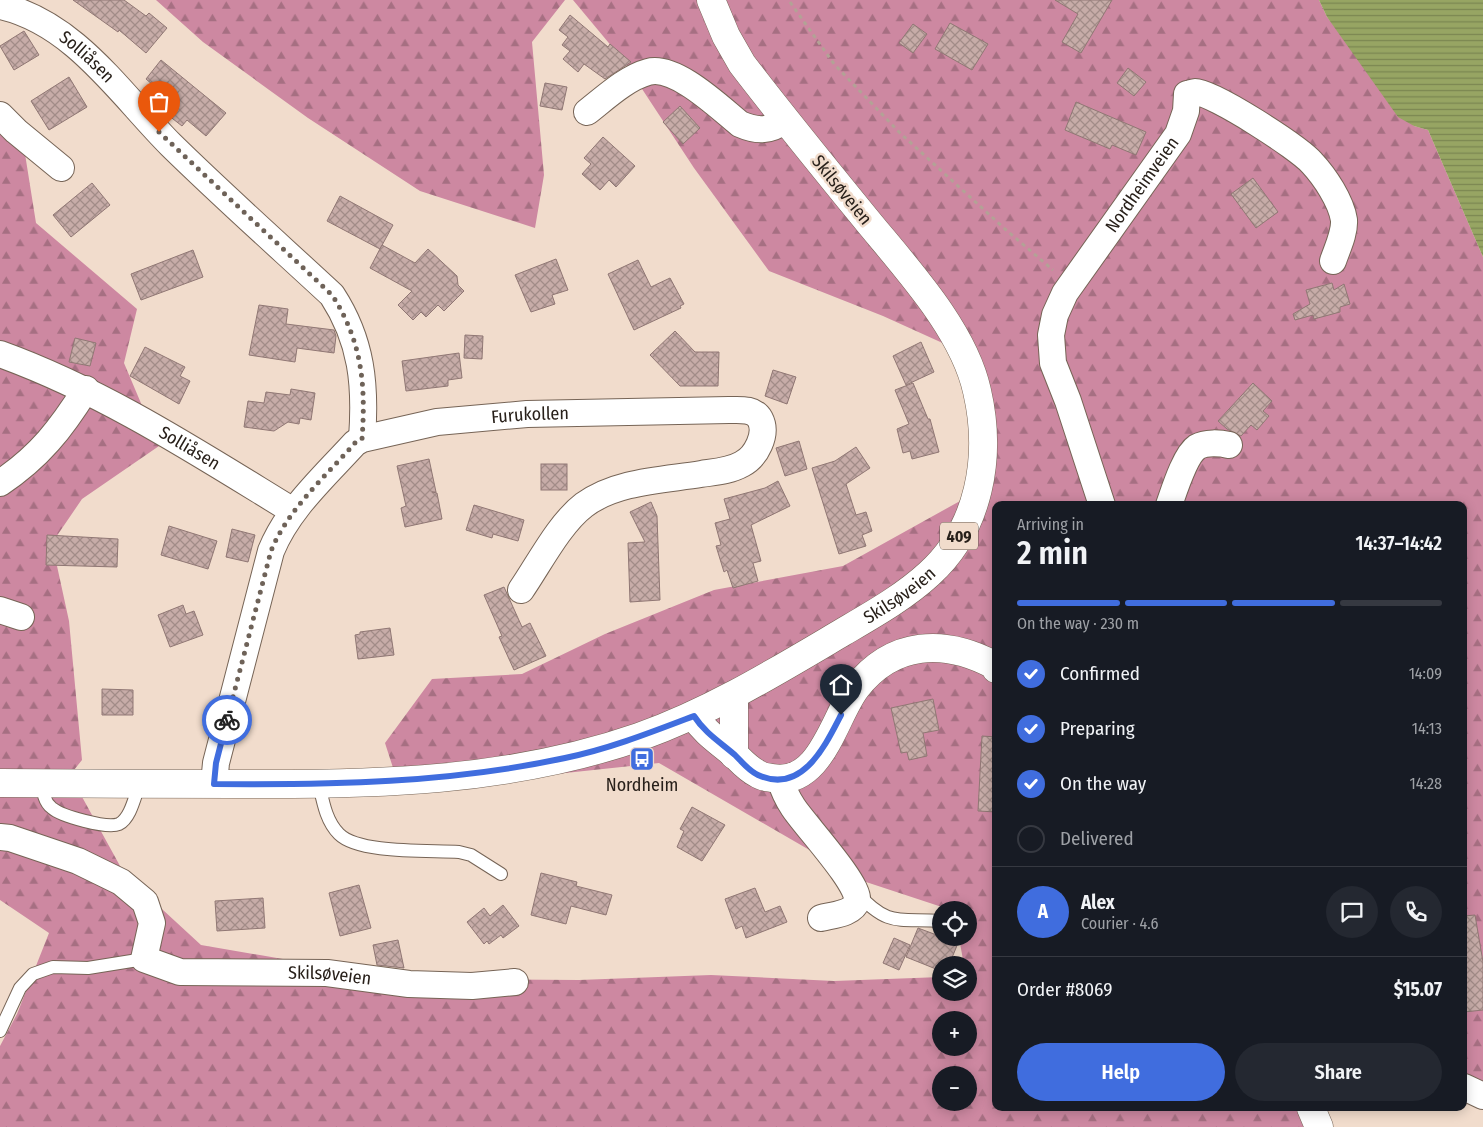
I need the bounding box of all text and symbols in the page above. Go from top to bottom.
street label: Solliåsen [55,26,119,87]
pin [138,81,180,132]
icon: bag [145,88,173,116]
street label: Nordheimveien [1101,132,1184,237]
street label: Skilsøveien [807,151,877,229]
street label: Furukollen [490,402,569,428]
street label: Solliåsen [155,421,224,475]
text: Arriving in [1017,515,1084,534]
road number: 409 [940,522,978,550]
text: 14:37–14:42 [1356,532,1442,555]
text: 2 min [1017,534,1088,572]
street label: Skilsøveien [859,562,940,628]
text: On the way · 230 m [1017,614,1139,633]
icon: check [1017,660,1045,688]
text: Confirmed [1060,662,1140,685]
pin [820,664,862,715]
text: 14:09 [1409,664,1442,683]
icon: home [827,671,855,699]
courier [202,695,252,745]
icon: bike [213,706,241,734]
icon: check [1017,715,1045,743]
text: Preparing [1060,717,1135,740]
text: 14:13 [1412,719,1442,738]
bus stop icon: Nordheim [629,746,655,772]
icon: check [1017,770,1045,798]
text: On the way [1060,772,1146,795]
place label: Nordheim [606,774,678,796]
text: 14:28 [1410,774,1442,793]
text: Delivered [1060,827,1134,850]
button: chat [1326,886,1378,938]
button: phone [1390,886,1442,938]
text: Alex [1081,891,1115,914]
text: A [1038,900,1048,923]
map controls [932,901,977,1111]
button: locate [932,901,977,946]
text: Courier · 4.6 [1081,914,1159,933]
button: layers [932,956,977,1001]
street label: Skilsøveien [288,961,373,990]
text: Order #8069 [1017,978,1112,1001]
text: $15.07 [1394,978,1442,1001]
button: + [932,1011,977,1056]
button: Help [1017,1043,1225,1101]
button: Share [1235,1043,1442,1101]
button: − [932,1066,977,1111]

